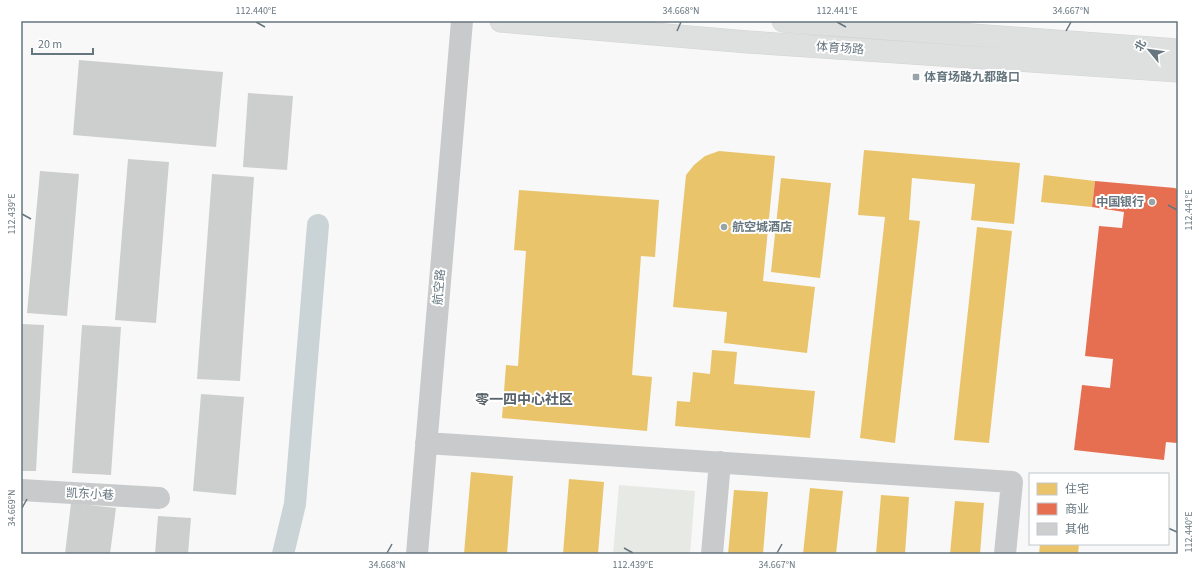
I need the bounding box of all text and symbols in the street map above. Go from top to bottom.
text: 112.440°E [236,4,276,18]
text: 34.668°N [662,4,700,18]
text: 112.441°E [817,4,857,18]
text: 34.667°N [1052,4,1090,18]
scale bar [32,30,93,56]
north arrow [1129,30,1169,70]
text: 20 m [38,36,62,53]
text: 北 [1131,37,1150,54]
street label: 体育场路 [815,38,865,59]
place label: 体育场路九都路口 [924,69,1020,86]
marker: 体育场路九都路口 [911,72,921,82]
text: 112.441°E [1182,190,1196,230]
text: 112.439°E [5,194,19,234]
place label: 中国银行 [1096,194,1144,211]
marker: 中国银行 [1147,197,1157,207]
place label: 航空城酒店 [732,219,792,236]
marker: 航空城酒店 [719,222,729,232]
street label: 航空路 [429,268,450,306]
district label: 零一四中心社区 [475,390,573,410]
legend [1029,473,1169,545]
text: 住宅 [1065,481,1089,498]
street label: 凯东小巷 [66,485,114,504]
text: 34.669°N [5,489,19,527]
text: 商业 [1065,501,1089,518]
text: 112.440°E [1182,512,1196,552]
text: 其他 [1065,521,1089,538]
text: 34.668°N [368,558,406,572]
text: 112.439°E [613,558,653,572]
text: 34.667°N [758,558,796,572]

